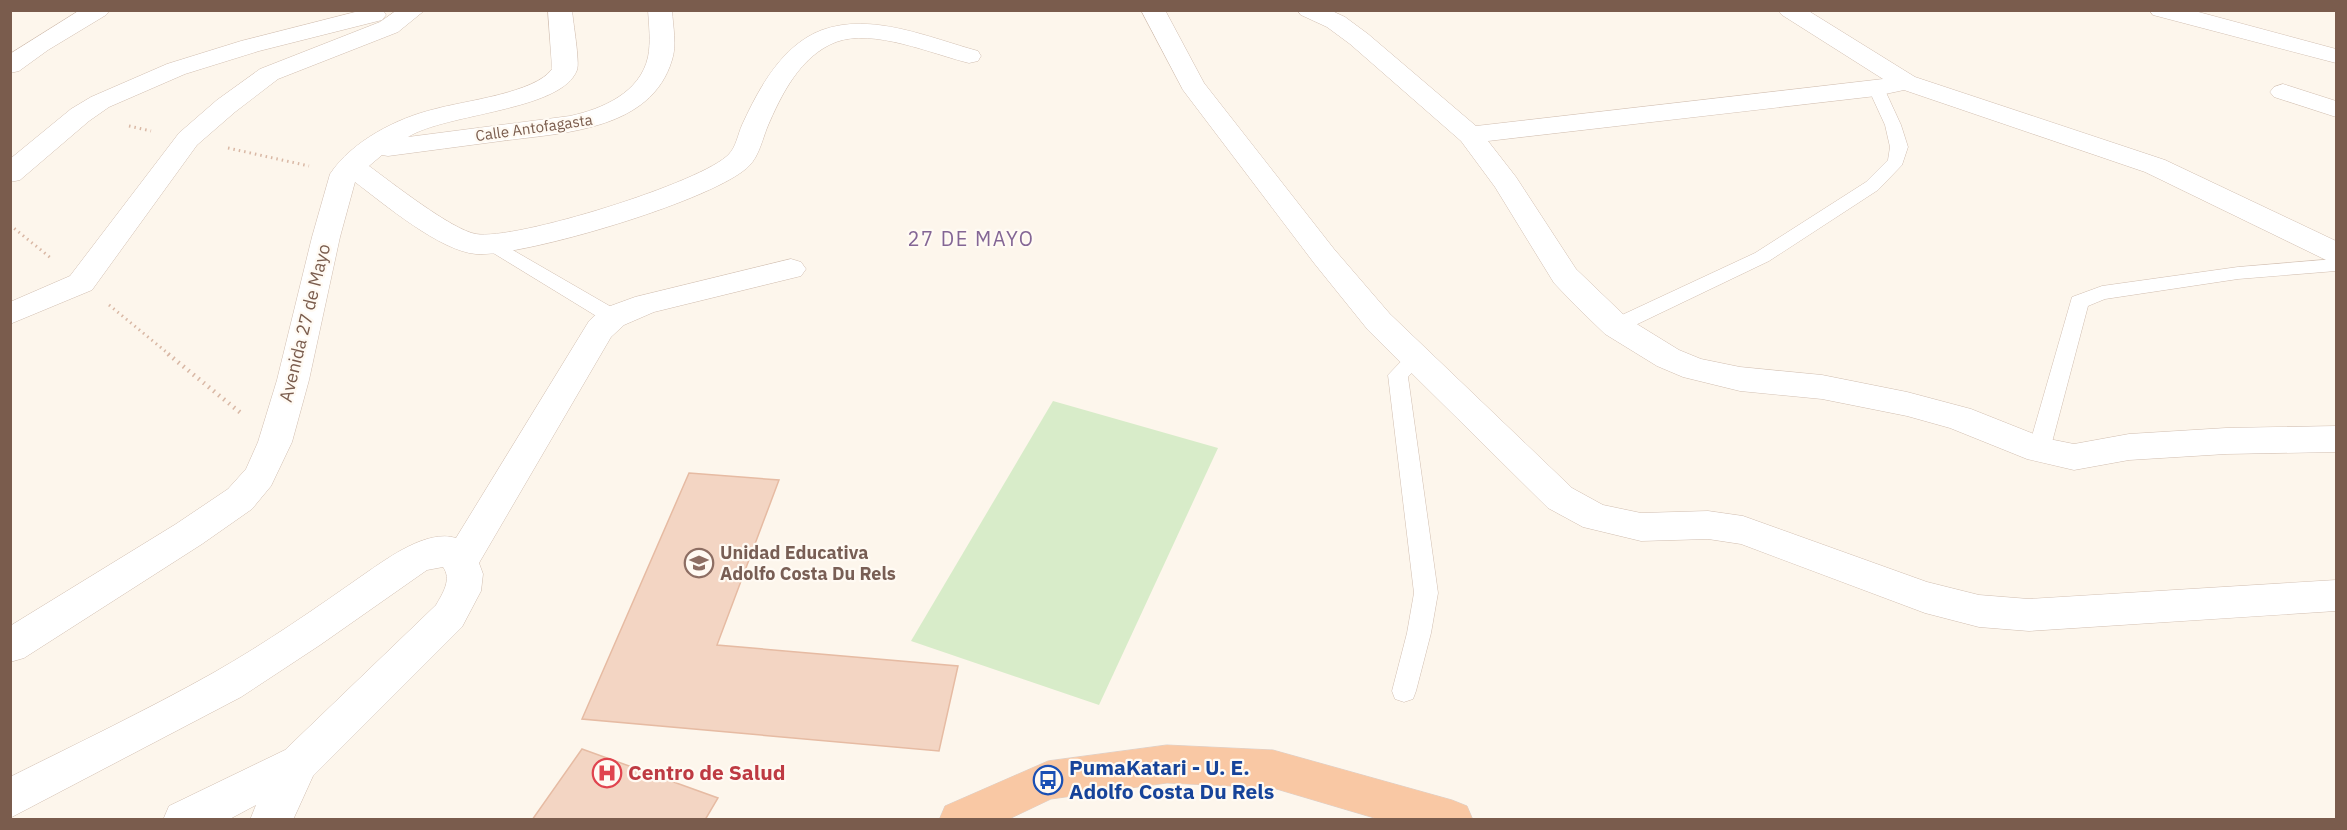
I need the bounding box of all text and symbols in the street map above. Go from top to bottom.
street label: Calle Antofagasta [474,110,594,145]
district label: 27 DE MAYO [908,225,1034,252]
street label: Avenida 27 de Mayo [274,241,335,404]
place label: Unidad Educativa Adolfo Costa Du Rels [720,541,896,585]
school or university icon: Unidad Educativa Adolfo Costa Du Rels [683,547,715,579]
place label: PumaKatari - U. E. Adolfo Costa Du Rels [1069,753,1274,805]
hospital icon: Centro de Salud [591,757,623,789]
place label: Centro de Salud [628,758,785,786]
bus stop icon: PumaKatari - U. E. Adolfo Costa Du Rels [1032,764,1064,796]

